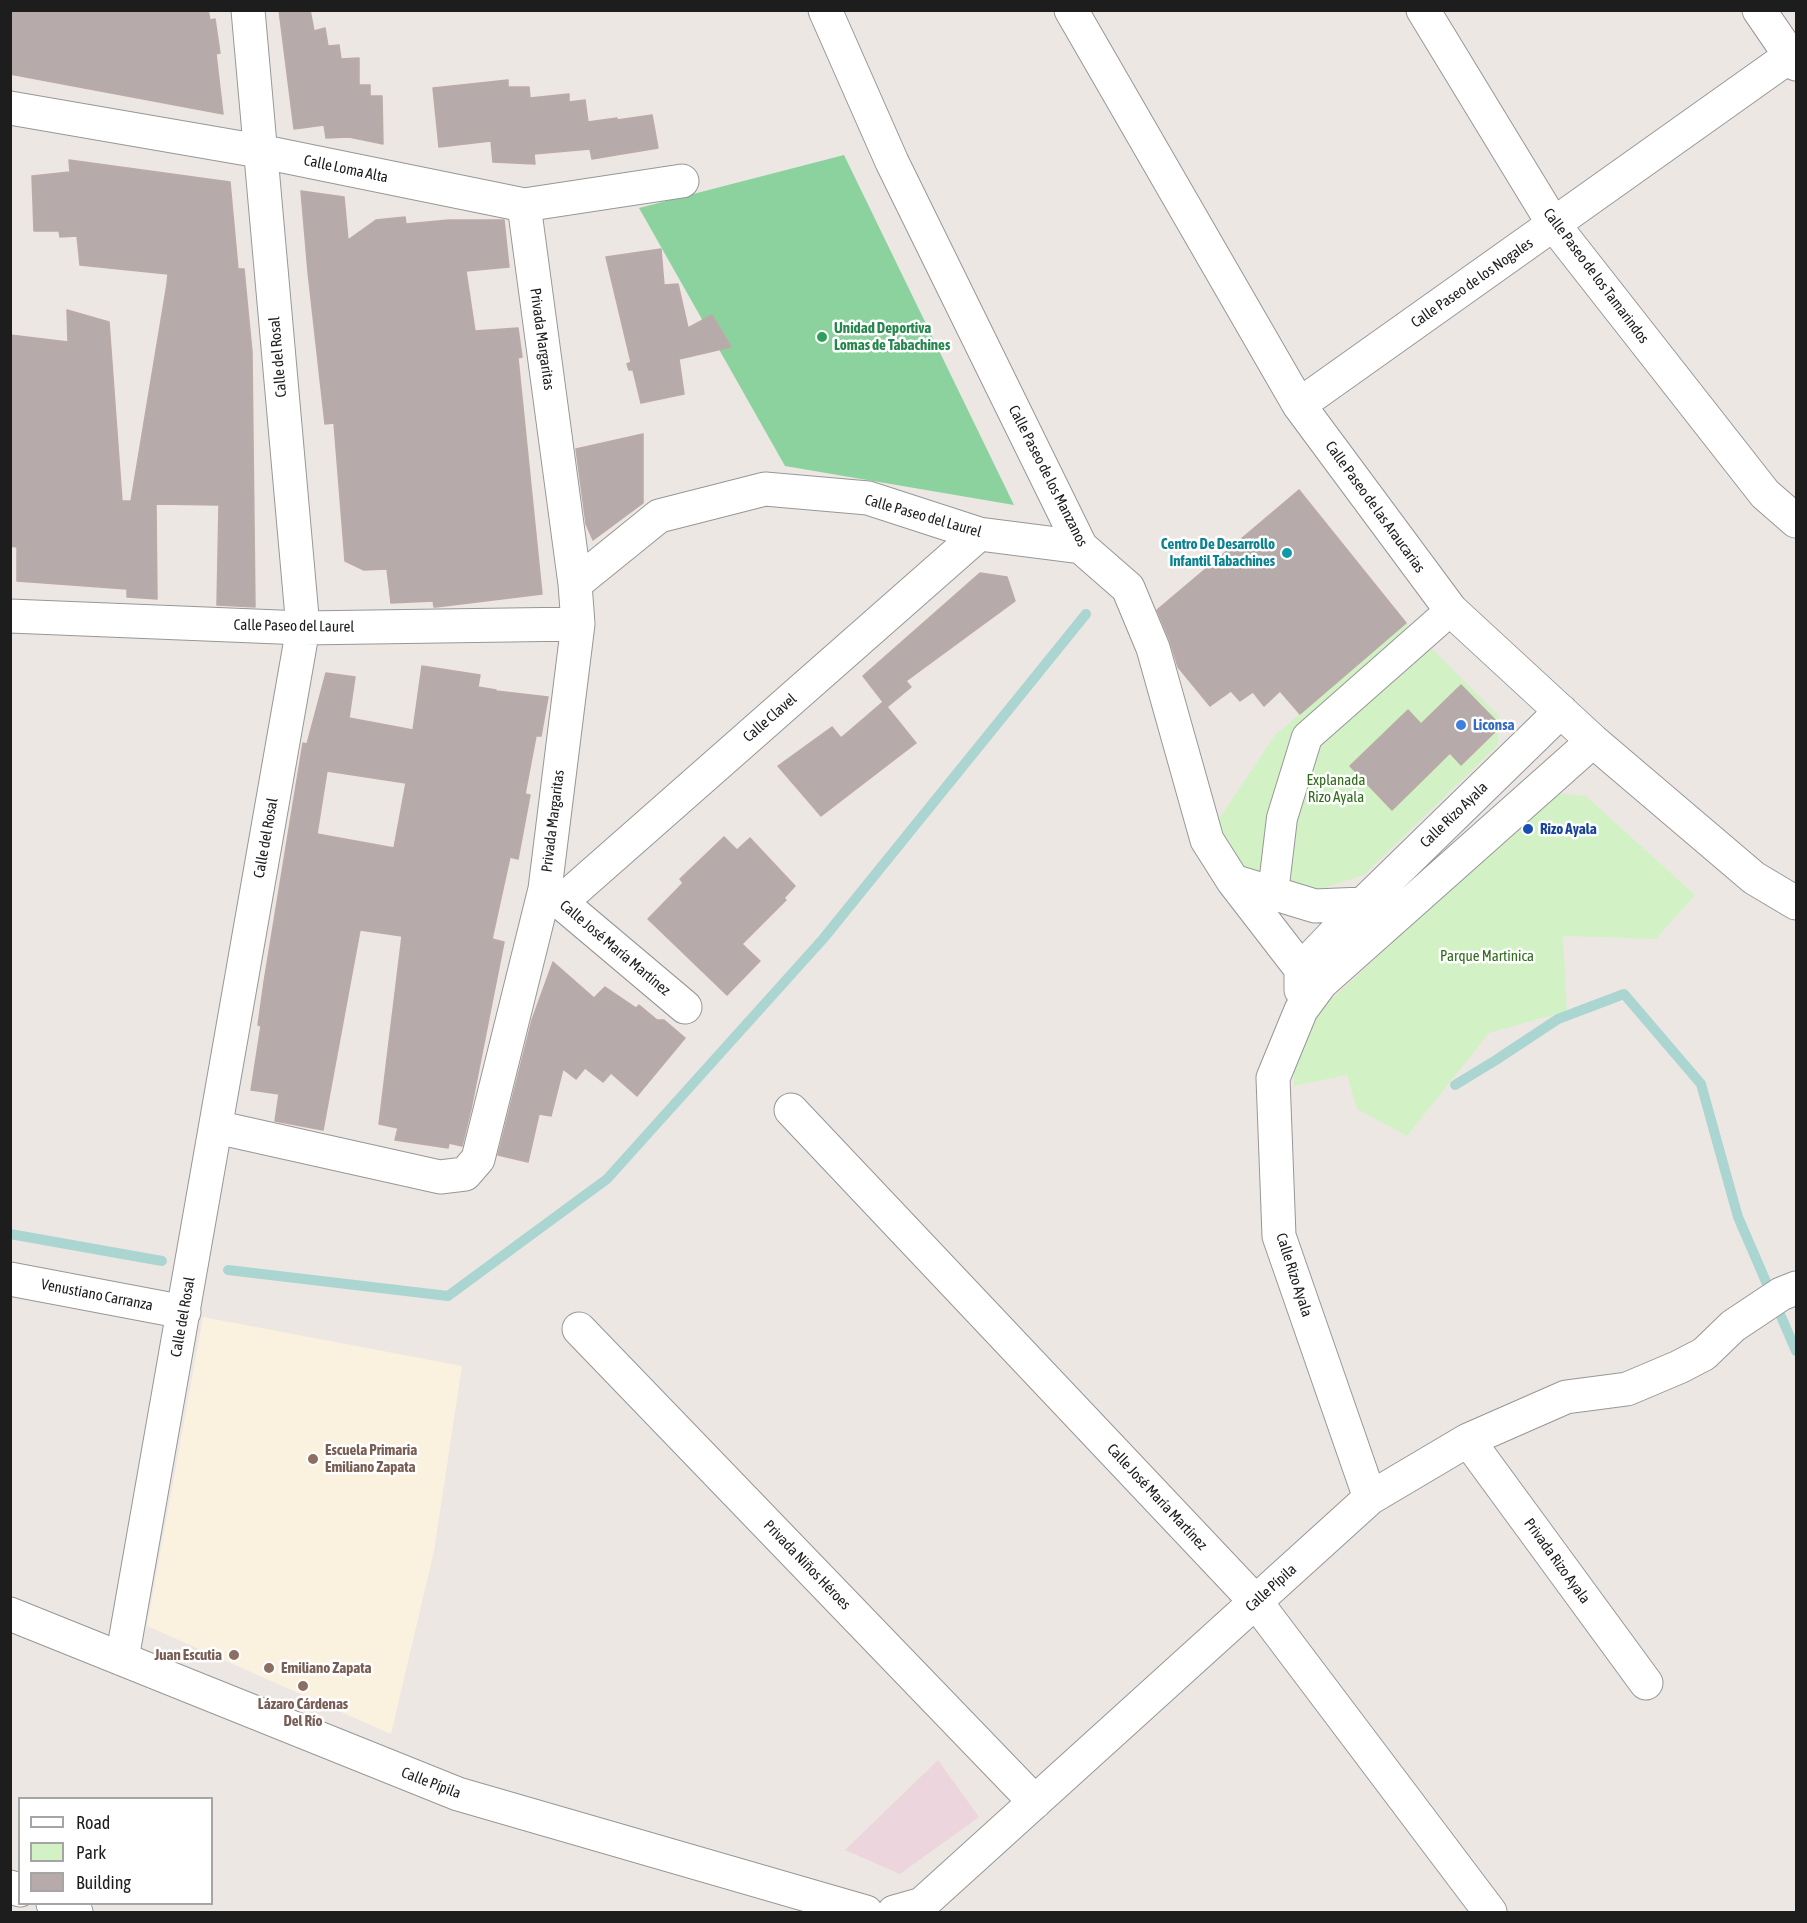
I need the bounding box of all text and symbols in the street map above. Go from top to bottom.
street label: Calle Loma Alta [302,151,390,187]
street label: Calle Paseo de los Tamarindos [1539,205,1653,347]
street label: Calle Paseo de los Nogales [1408,234,1536,332]
street label: Privada Margaritas [526,287,558,391]
street label: Calle del Rosal [265,316,291,398]
place label: Unidad Deportiva Lomas de Tabachines [834,319,950,354]
marker: Unidad Deportiva Lomas de Tabachines [815,330,829,344]
street label: Calle Paseo de los Manzanos [1005,402,1091,550]
street label: Calle Paseo de las Araucarias [1321,438,1429,576]
street label: Calle Paseo del Laurel [862,491,984,541]
place label: Centro De Desarrollo Infantil Tabachines [1161,535,1275,570]
marker: Centro De Desarrollo Infantil Tabachines [1280,546,1294,560]
street label: Calle Paseo del Laurel [233,616,355,636]
street label: Calle Clavel [740,690,800,746]
place label: Liconsa [1473,716,1514,734]
marker: Liconsa [1454,718,1468,732]
street label: Privada Margaritas [538,769,568,873]
park label: Explanada Rizo Ayala [1307,771,1365,806]
street label: Calle Rizo Ayala [1416,778,1492,852]
street label: Calle del Rosal [250,796,282,880]
place label: Rizo Ayala [1540,820,1597,838]
marker: Rizo Ayala [1521,822,1535,836]
street label: Calle José María Martínez [556,896,674,1000]
park label: Parque Martinica [1440,947,1534,965]
street label: Calle Rizo Ayala [1272,1231,1316,1319]
street label: Venustiano Carranza [40,1275,154,1315]
street label: Calle del Rosal [167,1275,199,1359]
street label: Calle José María Martínez [1103,1440,1211,1554]
place label: Escuela Primaria Emiliano Zapata [325,1441,417,1476]
marker: Escuela Primaria Emiliano Zapata [306,1452,320,1466]
street label: Privada Rizo Ayala [1520,1515,1594,1607]
street label: Privada Niños Héroes [760,1517,854,1613]
street label: Calle Pípila [1242,1560,1300,1616]
place label: Juan Escutia [154,1646,222,1664]
marker: Juan Escutia [227,1648,241,1662]
place label: Emiliano Zapata [281,1659,372,1677]
marker: Emiliano Zapata [262,1661,276,1675]
marker: Lázaro Cárdenas Del Río [296,1679,310,1693]
place label: Lázaro Cárdenas Del Río [258,1695,348,1730]
street label: Calle Pípila [399,1763,463,1803]
legend [18,1797,213,1905]
text: Road [76,1812,110,1833]
text: Park [76,1842,106,1863]
text: Building [76,1872,131,1893]

